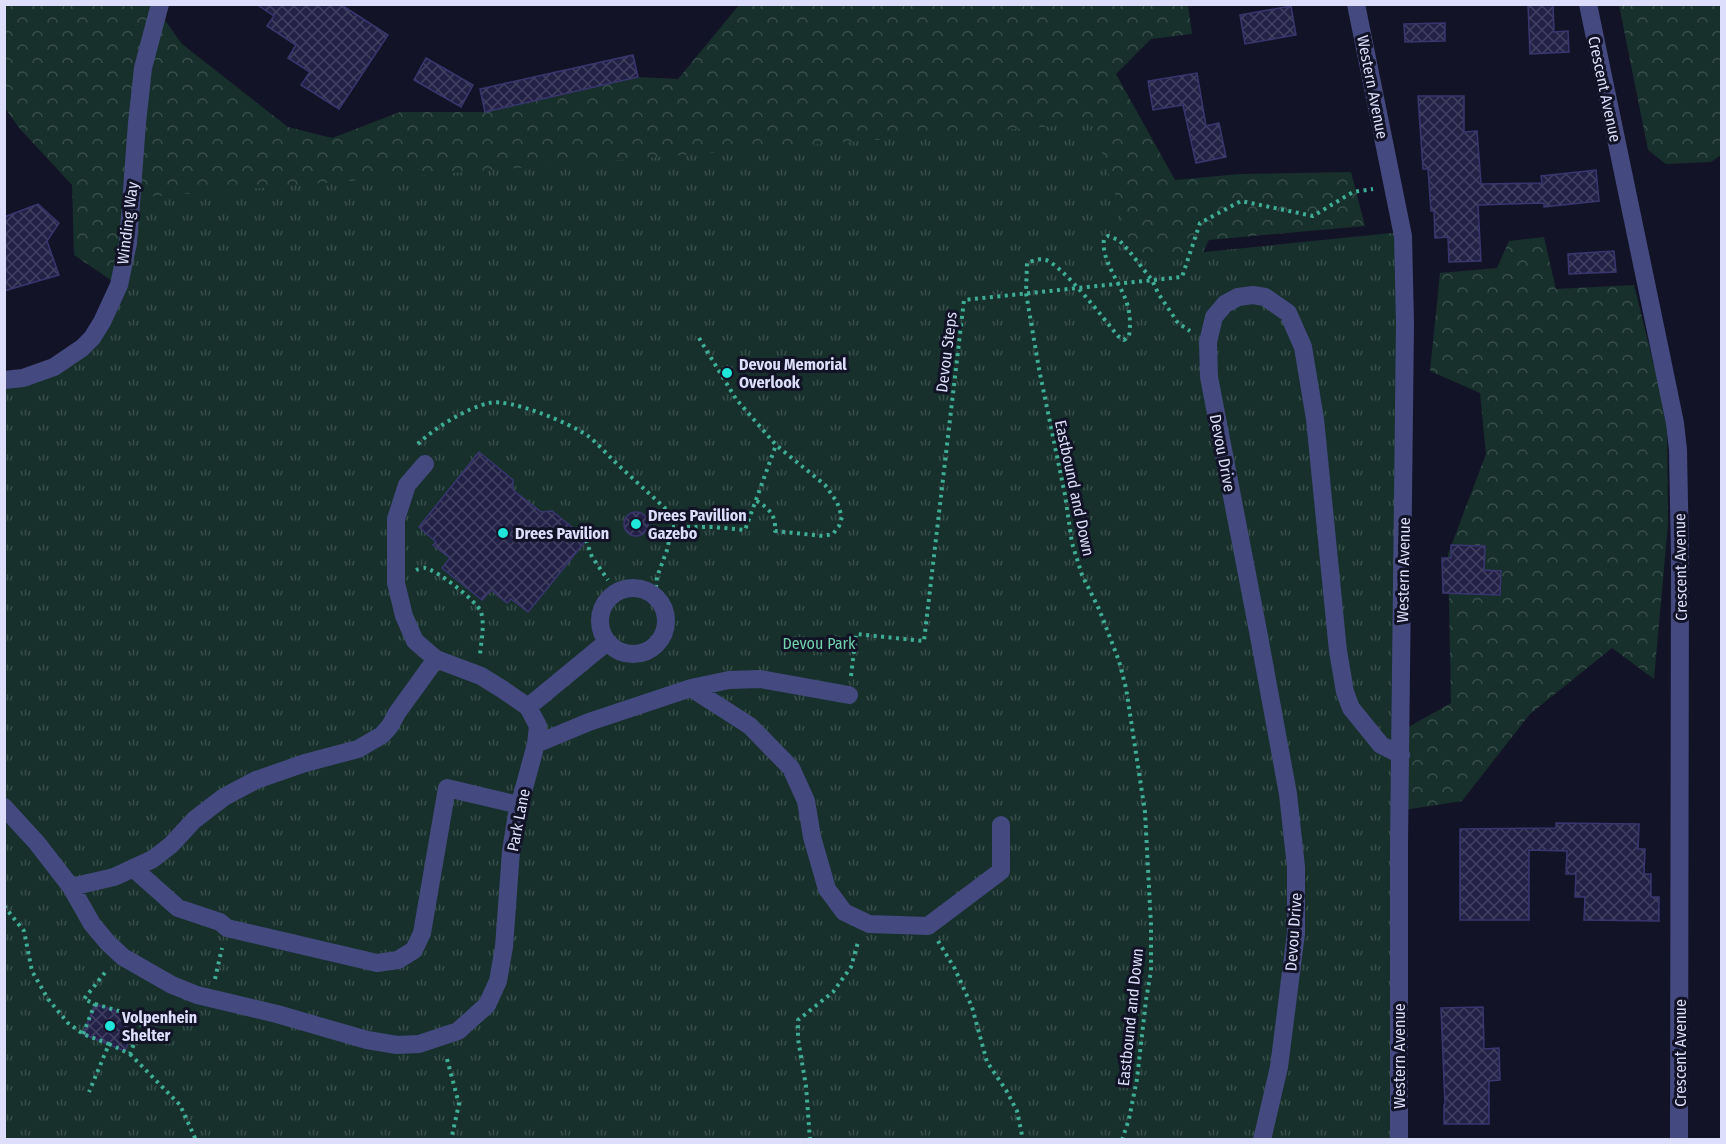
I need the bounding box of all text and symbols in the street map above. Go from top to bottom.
street label: Western Avenue [1353,34,1392,141]
street label: Crescent Avenue [1584,34,1625,144]
street label: Winding Way [113,180,142,265]
street label: Devou Steps [932,311,961,393]
place label: Devou Memorial Overlook [739,355,847,392]
marker: Devou Memorial Overlook [720,366,734,380]
street label: Devou Drive [1206,413,1239,494]
street label: Eastbound and Down [1051,418,1098,558]
place label: Drees Pavillion Gazebo [648,506,747,543]
street label: Crescent Avenue [1670,513,1691,621]
marker: Drees Pavillion Gazebo [629,517,643,531]
street label: Western Avenue [1393,517,1414,623]
place label: Drees Pavilion [515,524,609,543]
marker: Drees Pavilion [496,526,510,540]
park label: Devou Park [782,634,856,653]
street label: Park Lane [503,787,534,853]
street label: Devou Drive [1281,892,1306,972]
street label: Eastbound and Down [1114,947,1147,1087]
street label: Crescent Avenue [1671,999,1690,1107]
street label: Western Avenue [1390,1003,1409,1109]
place label: Volpenhein Shelter [121,1008,197,1045]
marker: Volpenhein Shelter [103,1019,117,1033]

